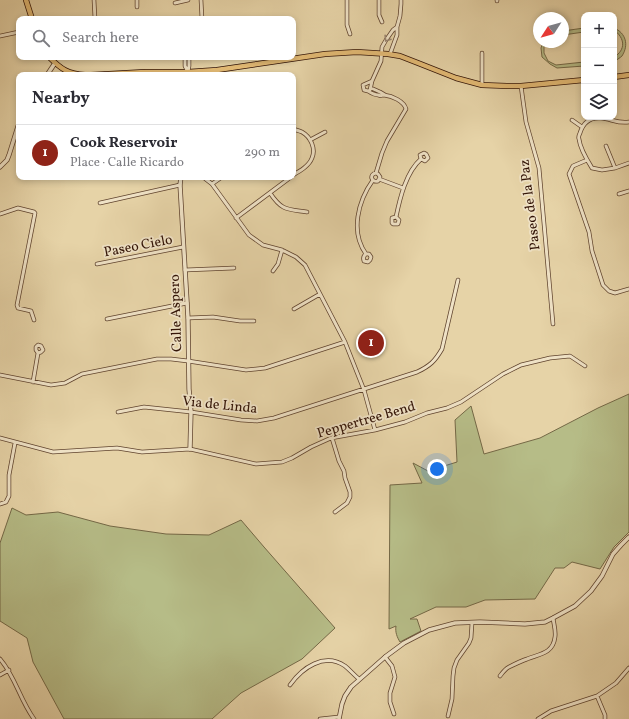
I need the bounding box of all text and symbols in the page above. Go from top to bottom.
north arrow [533,12,569,48]
map controls [581,12,617,120]
button: + [581,12,617,48]
search box [16,16,296,60]
icon: search [30,27,52,49]
text: Search here [62,28,139,49]
one-way arrow [384,35,392,42]
button: − [581,48,617,84]
button: layers [581,84,617,120]
text: Nearby [32,87,90,110]
text: Cook Reservoir [70,133,178,154]
text: 1 [42,144,48,162]
text: 290 m [244,144,280,162]
text: Place · Calle Ricardo [70,154,184,172]
street label: Paseo de la Paz [515,158,545,251]
street label: Paseo Cielo [102,231,174,262]
street label: Calle Aspero [166,274,187,352]
pin: 1 [358,328,384,358]
street label: Via de Linda [181,392,258,419]
street label: Peppertree Bend [315,397,418,444]
your location [427,459,447,479]

